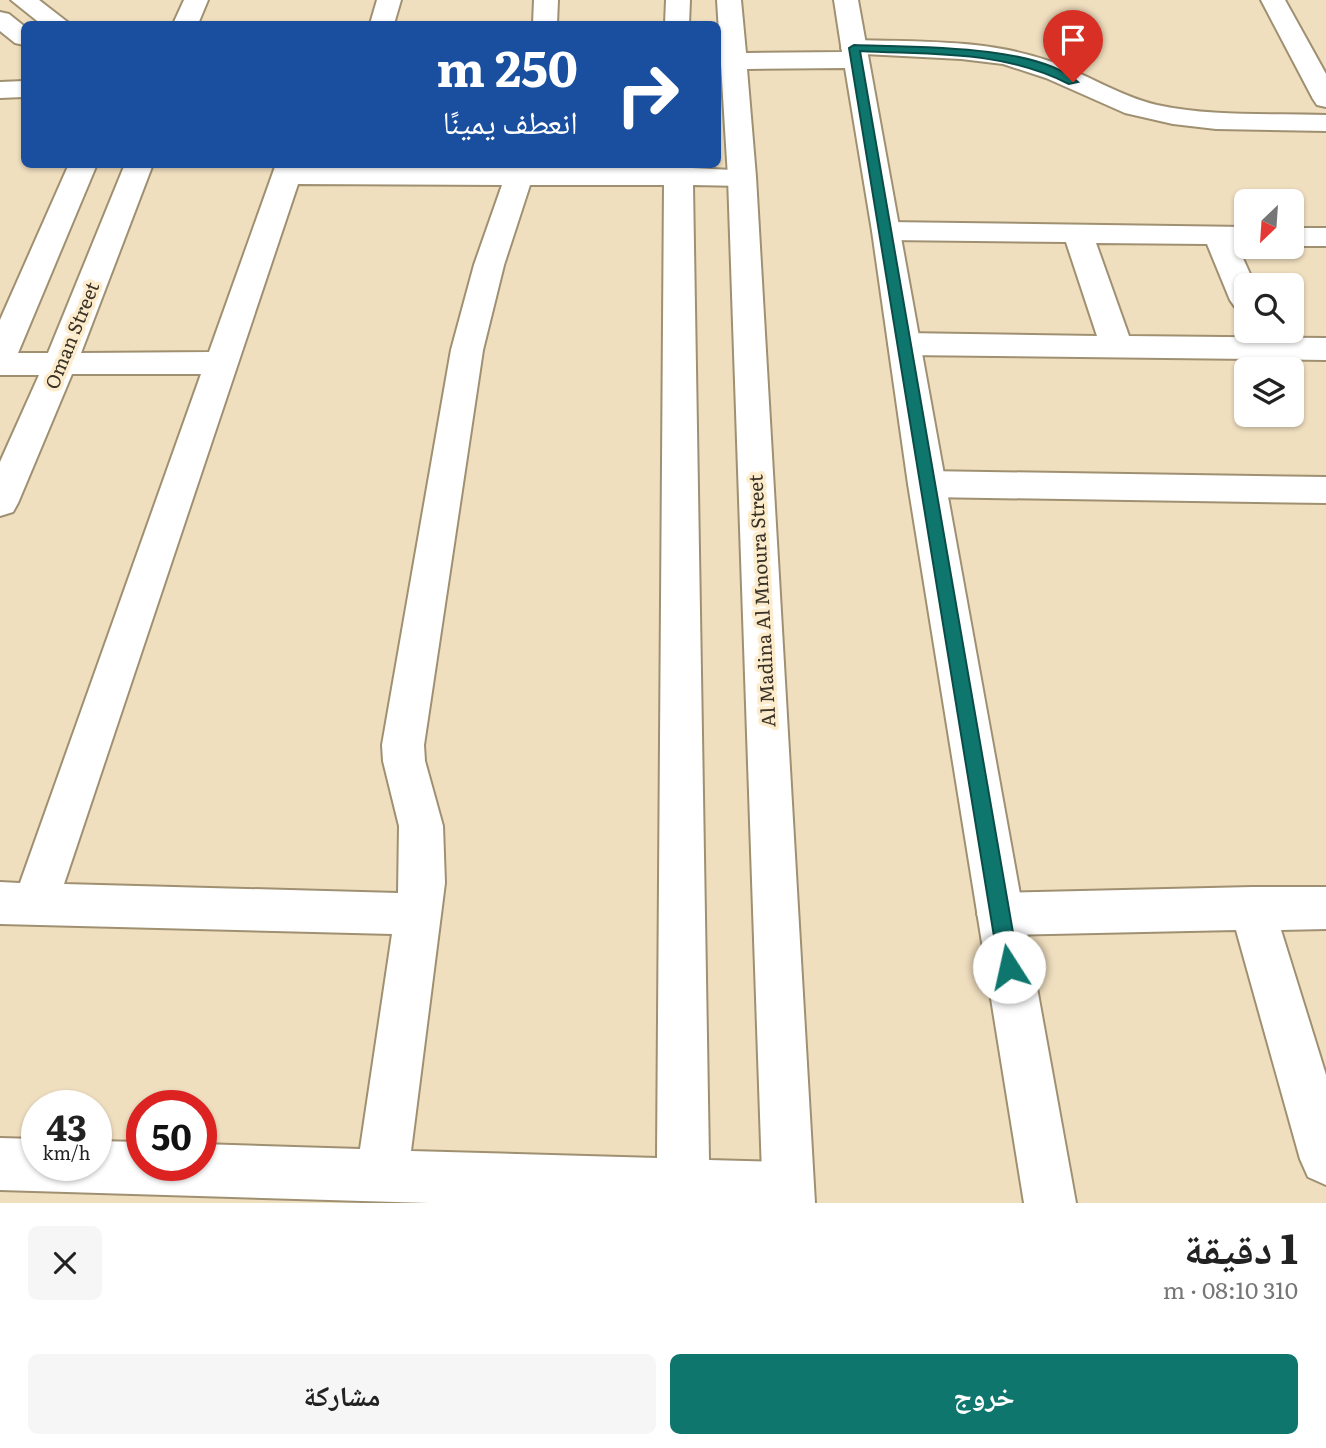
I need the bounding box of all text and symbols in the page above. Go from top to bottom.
pin [1043,10,1103,82]
icon: arrive [1054,21,1092,59]
text: 250 m [436,29,578,102]
icon: right [602,49,693,140]
text: انعطف يمينًا [443,96,578,144]
north arrow [1234,189,1304,259]
map controls [1234,189,1304,427]
button: search [1234,273,1304,343]
street label: Oman Street [37,277,105,393]
button: layers [1234,357,1304,427]
street label: Al Madina Al Mnoura Street [740,474,782,728]
position arrow [972,930,1046,1004]
speed limit sign: 50 [126,1090,217,1181]
text: 43 [46,1100,87,1152]
text: km/h [43,1139,90,1166]
text: 1 دقيقة [1184,1215,1298,1277]
button: close [28,1226,102,1300]
text: 310 m · 08:10 [1163,1272,1298,1306]
button: مشاركة [28,1354,656,1434]
button: خروج [670,1354,1298,1434]

